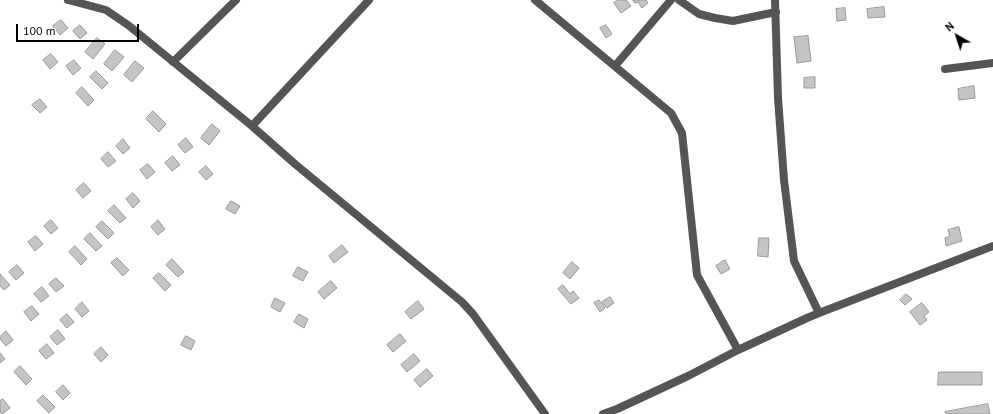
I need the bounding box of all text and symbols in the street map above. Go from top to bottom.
scale bar [18,16,141,42]
north arrow [937,16,977,56]
text: N [942,19,957,34]
text: 100 m [23,23,56,38]

